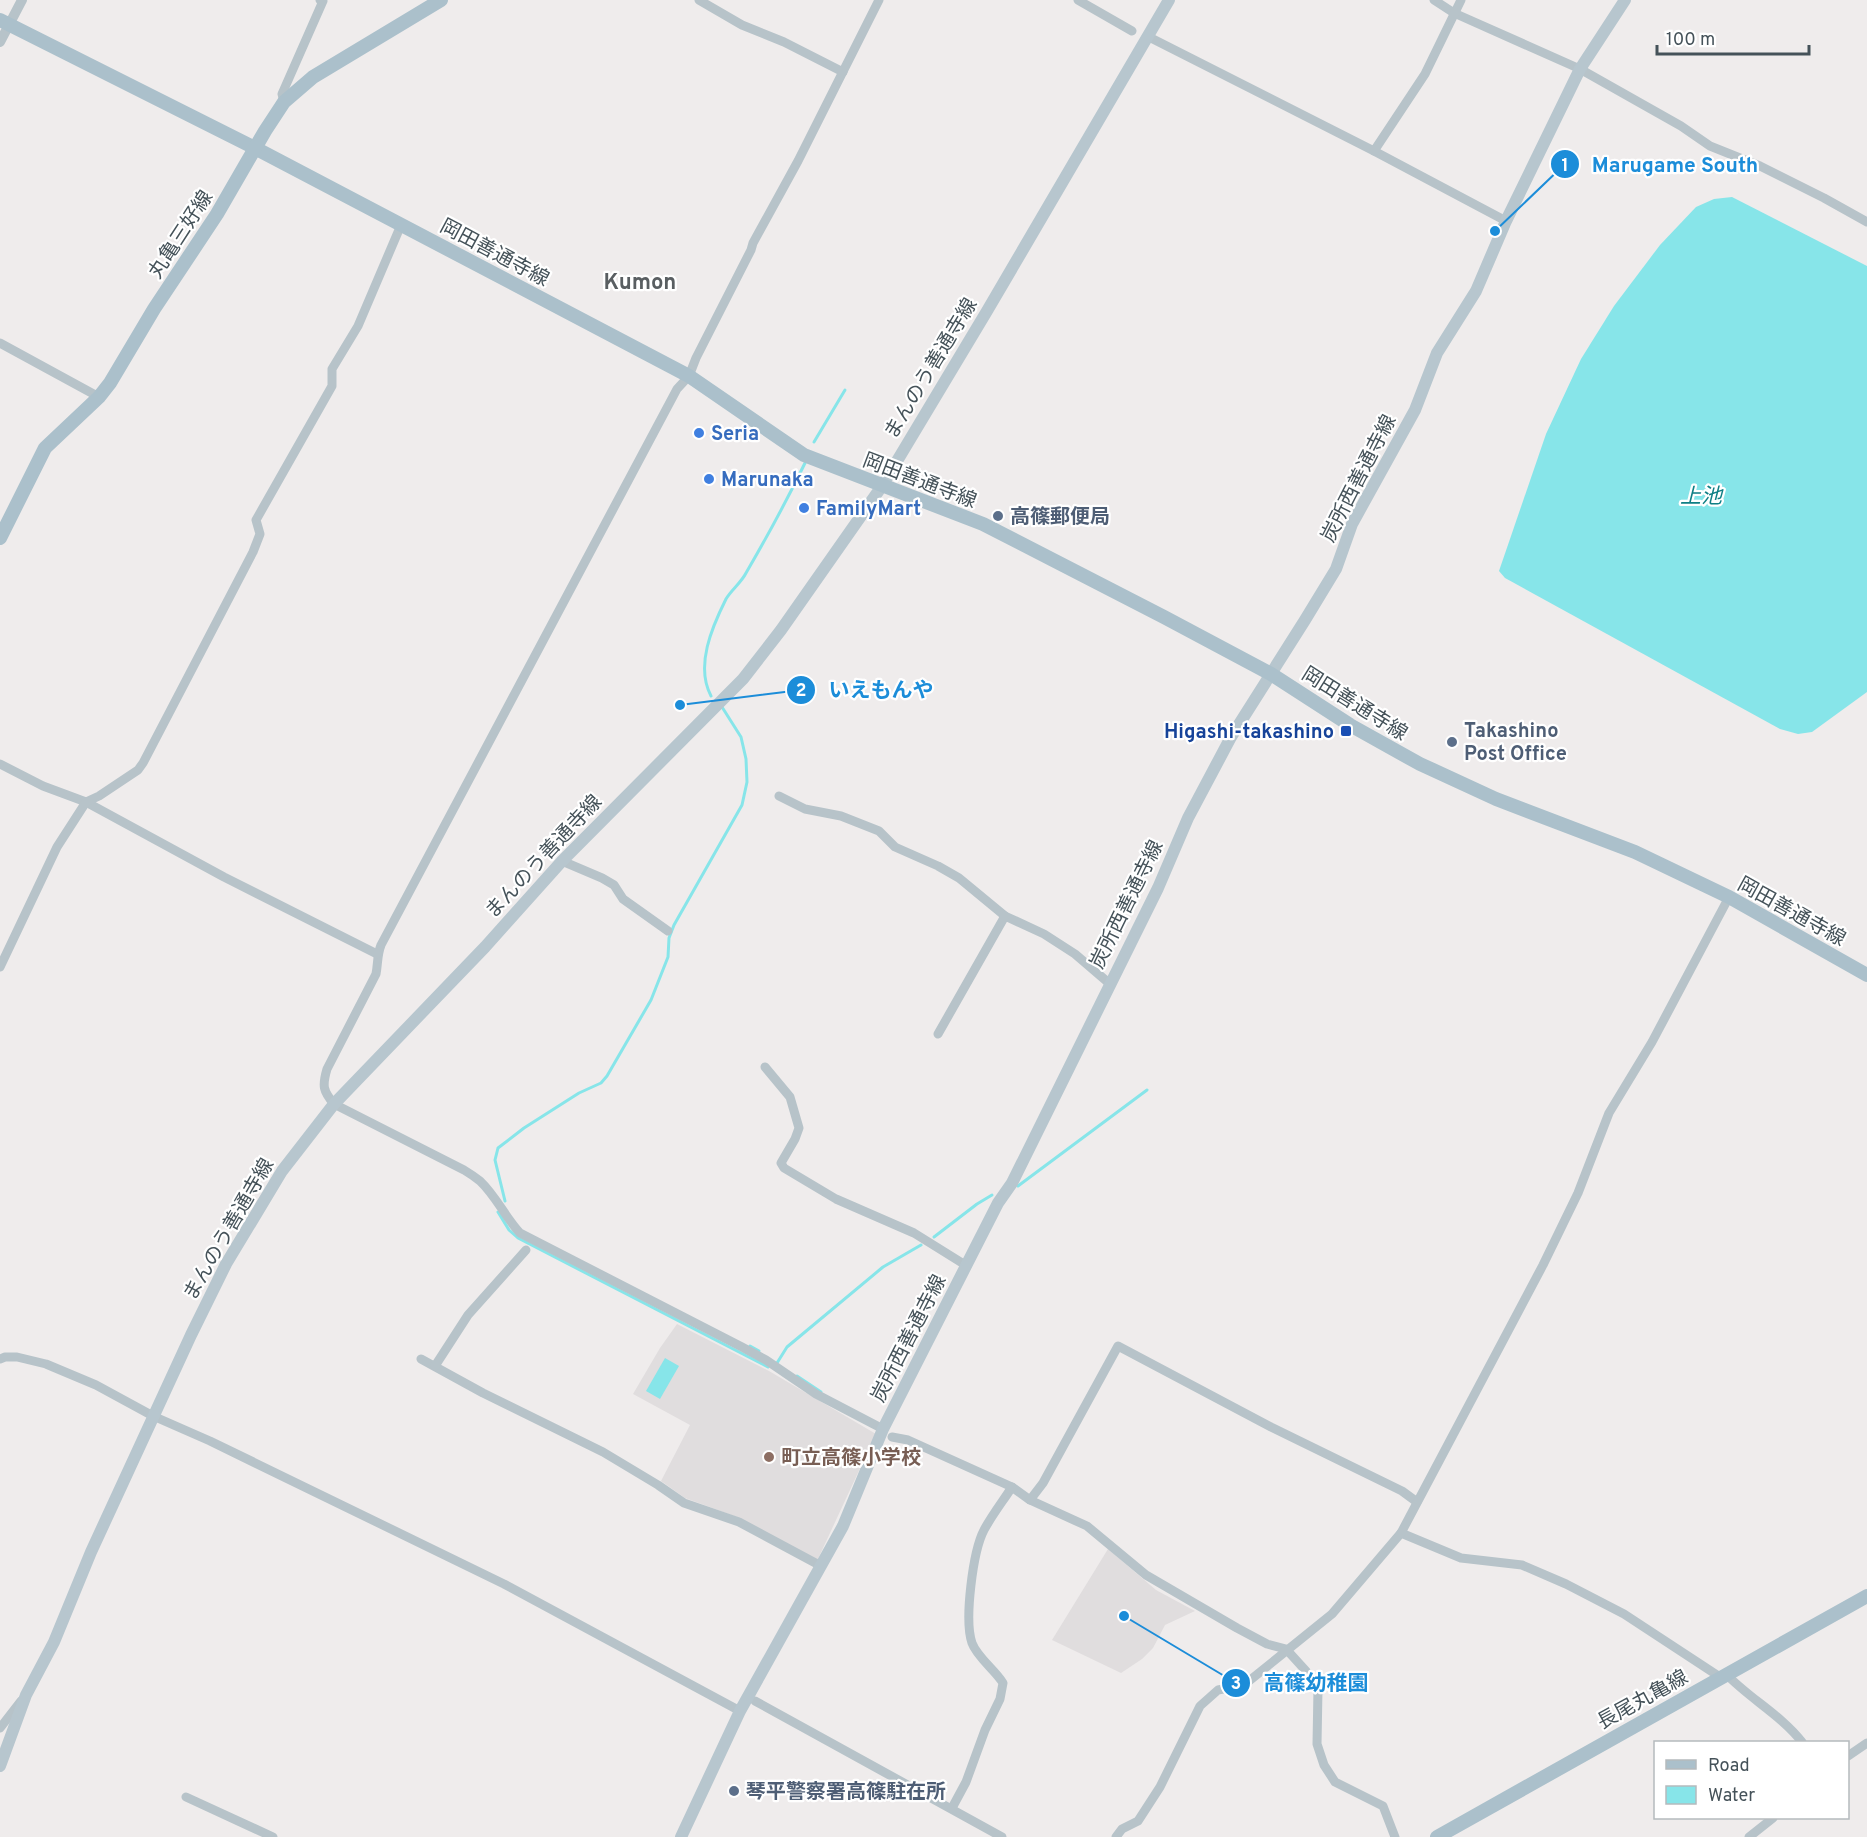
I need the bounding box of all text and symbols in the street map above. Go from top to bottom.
scale bar [1657,18,1808,56]
text: 100 m [1666,29,1715,52]
callout: Marugame South [1550,145,1770,184]
text: Marugame South [1592,153,1758,180]
text: 1 [1561,155,1569,178]
street label: 丸亀三好線 [144,186,220,284]
street label: 岡田善通寺線 [435,214,553,293]
district label: Kumon [604,270,676,297]
street label: まんのう善通寺線 [879,294,984,444]
street label: 炭所西善通寺線 [1316,411,1403,547]
place label: Seria [711,422,759,448]
marker: Seria [692,426,706,440]
street label: 岡田善通寺線 [859,448,980,516]
place label: Marunaka [721,468,814,494]
marker: Marunaka [702,472,716,486]
water label: 上池 [1680,484,1724,511]
place label: FamilyMart [816,497,921,523]
marker: FamilyMart [797,501,811,515]
place label: 高篠郵便局 [1010,505,1110,531]
marker: 高篠郵便局 [991,509,1005,523]
street label: 岡田善通寺線 [1296,662,1412,748]
callout: いえもんや [786,670,945,709]
text: いえもんや [829,678,934,705]
text: 2 [795,680,807,703]
place label: Takashino Post Office [1464,719,1567,768]
place label: Higashi-takashino [1164,720,1334,746]
marker: Higashi-takashino [1339,724,1353,738]
marker: Takashino Post Office [1445,735,1459,749]
street label: まんのう善通寺線 [480,790,609,925]
street label: 炭所西善通寺線 [1085,836,1170,973]
street label: 岡田善通寺線 [1732,872,1850,953]
street label: まんのう善通寺線 [178,1154,281,1306]
street label: 炭所西善通寺線 [866,1271,953,1407]
place label: 町立高篠小学校 [781,1446,921,1472]
marker: 町立高篠小学校 [762,1450,776,1464]
callout: 高篠幼稚園 [1221,1663,1380,1702]
street label: 長尾丸亀線 [1593,1665,1693,1736]
text: 高篠幼稚園 [1264,1671,1369,1698]
text: 3 [1231,1673,1241,1696]
legend [1654,1741,1849,1819]
text: Road [1708,1755,1750,1778]
place label: 琴平警察署高篠駐在所 [746,1780,946,1806]
marker: 琴平警察署高篠駐在所 [727,1784,741,1798]
text: Water [1708,1785,1755,1808]

